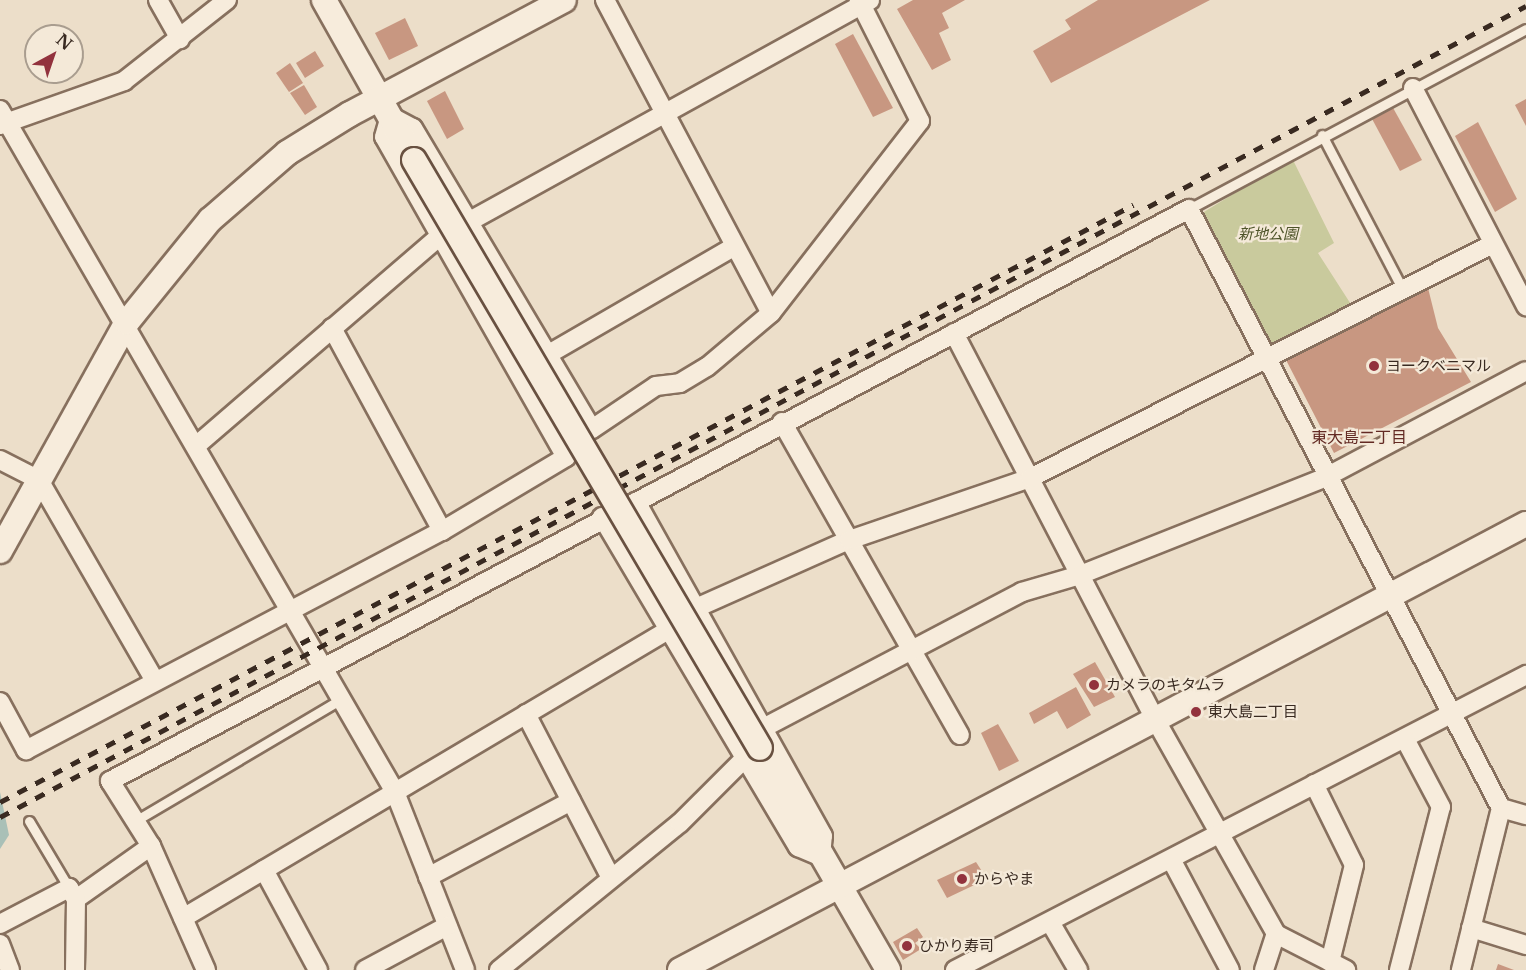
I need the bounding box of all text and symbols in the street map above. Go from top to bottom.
north arrow [24,24,84,84]
text: N [52,29,76,54]
park label: 新地公園 [1238,225,1298,243]
place label: ヨークベニマル [1386,357,1491,375]
marker: ヨークベニマル [1367,359,1381,373]
district label: 東大島二丁目 [1311,427,1407,447]
place label: カメラのキタムラ [1106,676,1226,694]
marker: カメラのキタムラ [1087,678,1101,692]
place label: 東大島二丁目 [1208,703,1298,721]
marker: 東大島二丁目 [1189,705,1203,719]
place label: からやま [974,870,1034,888]
marker: からやま [955,872,969,886]
place label: ひかり寿司 [919,937,994,955]
marker: ひかり寿司 [900,939,914,953]

